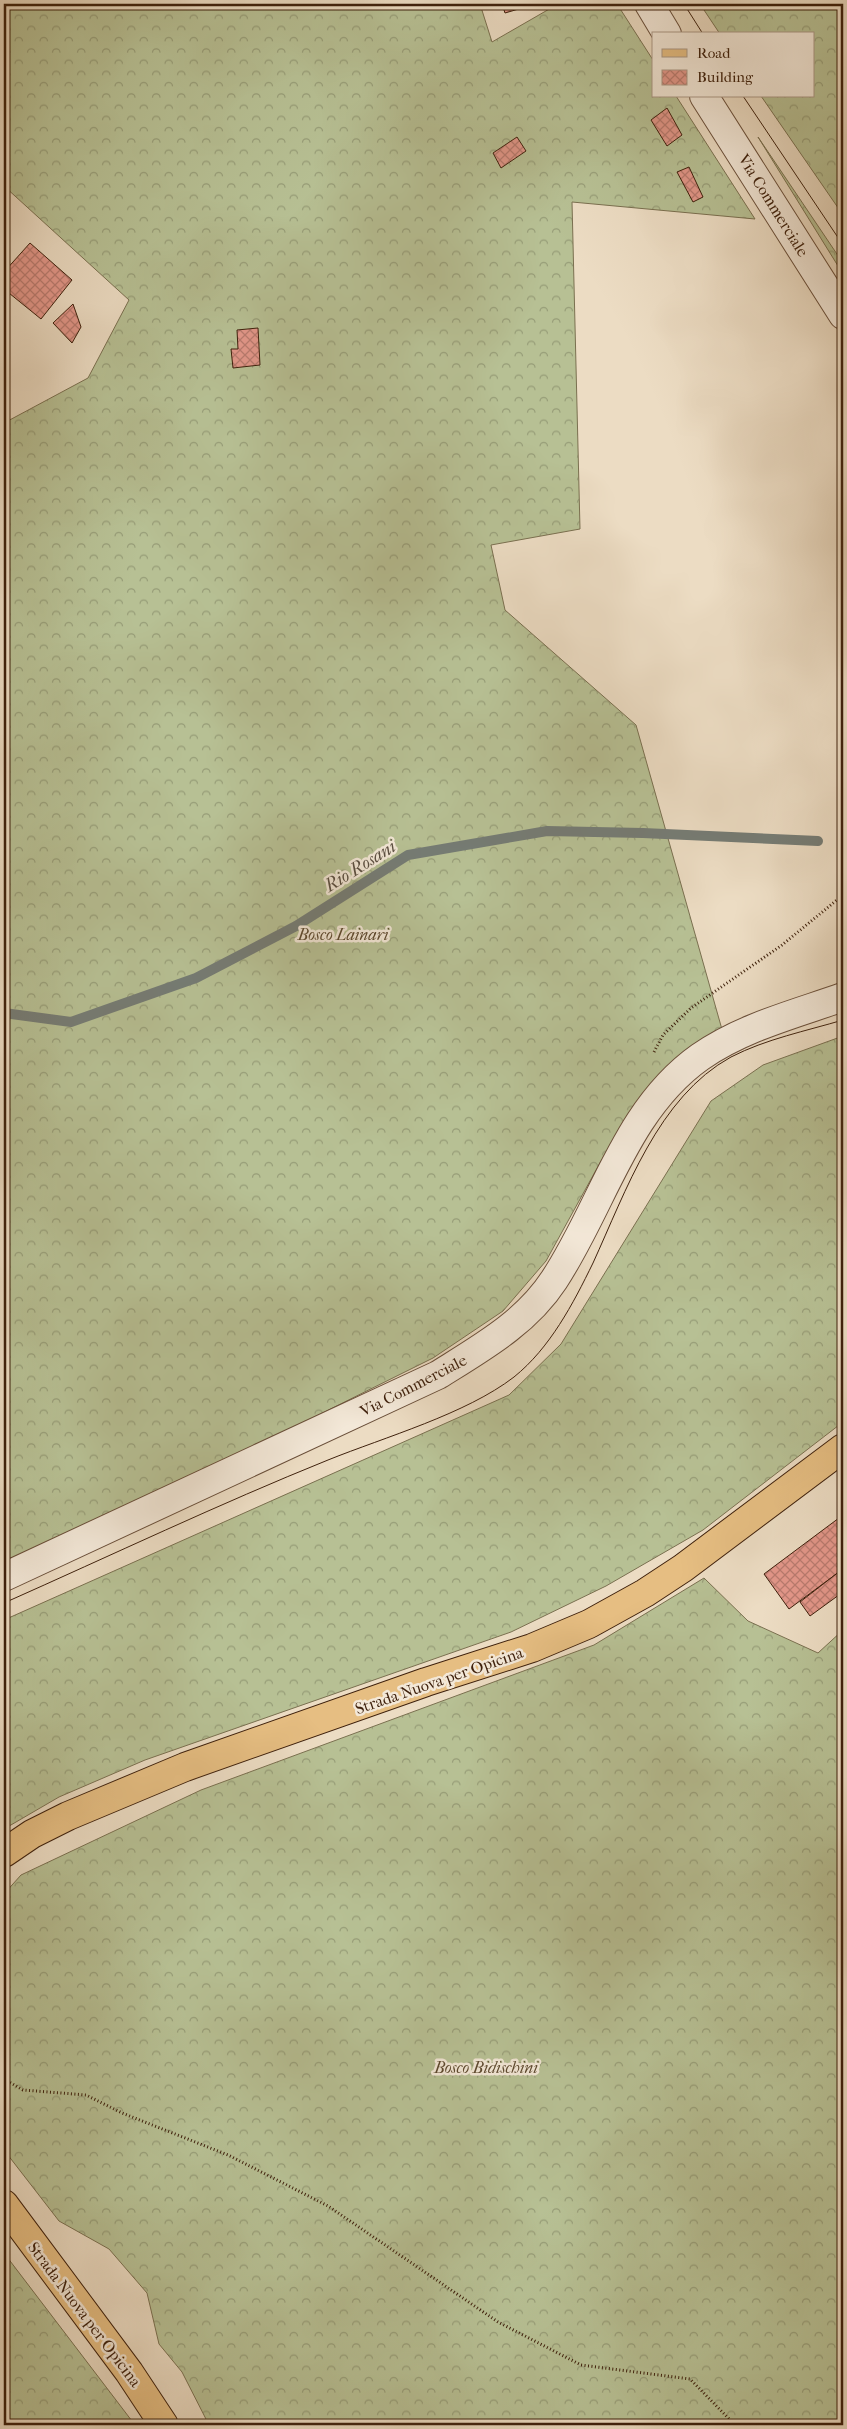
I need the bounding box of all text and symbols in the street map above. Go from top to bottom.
legend [652,32,814,98]
text: Road [697,44,731,62]
text: Building [697,68,754,86]
street label: Via Commerciale [734,150,813,260]
water label: Rio Rosani [320,835,401,897]
park label: Bosco Lainari [297,925,390,944]
street label: Via Commerciale [356,1350,470,1421]
street label: Strada Nuova per Opicina [353,1643,526,1718]
park label: Bosco Bidischini [433,2058,539,2077]
street label: Strada Nuova per Opicina [24,2238,146,2391]

